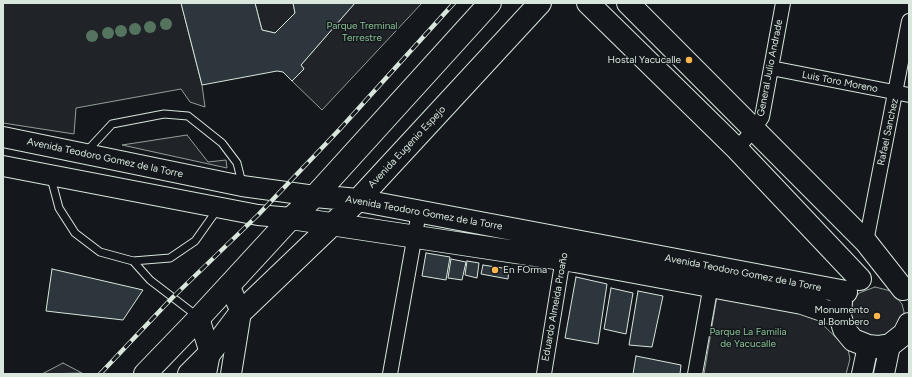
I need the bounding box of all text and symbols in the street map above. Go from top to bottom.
street label: General Julio Andrade [755,18,785,118]
park label: Parque Treminal Terrestre [326,20,398,44]
place label: Hostal Yacucalle [608,54,681,66]
marker: Hostal Yacucalle [684,55,694,65]
street label: Luis Toro Moreno [801,69,879,95]
street label: Rafael Sanchez [875,97,901,167]
street label: Avenida Eugenio Espejo [366,103,448,191]
street label: Avenida Teodoro Gomez de la Torre [26,136,184,180]
street label: Avenida Teodoro Gomez de la Torre [345,193,503,233]
street label: Eduardo Almeida Proaño [540,252,570,362]
street label: Avenida Teodoro Gomez de la Torre [664,252,822,294]
place label: En FOrma [503,264,547,276]
marker: En FOrma [490,265,500,275]
place label: Monumento al Bombero [814,304,869,328]
marker: Monumento al Bombero [872,311,882,321]
park label: Parque La Familia de Yacucalle [709,326,787,350]

